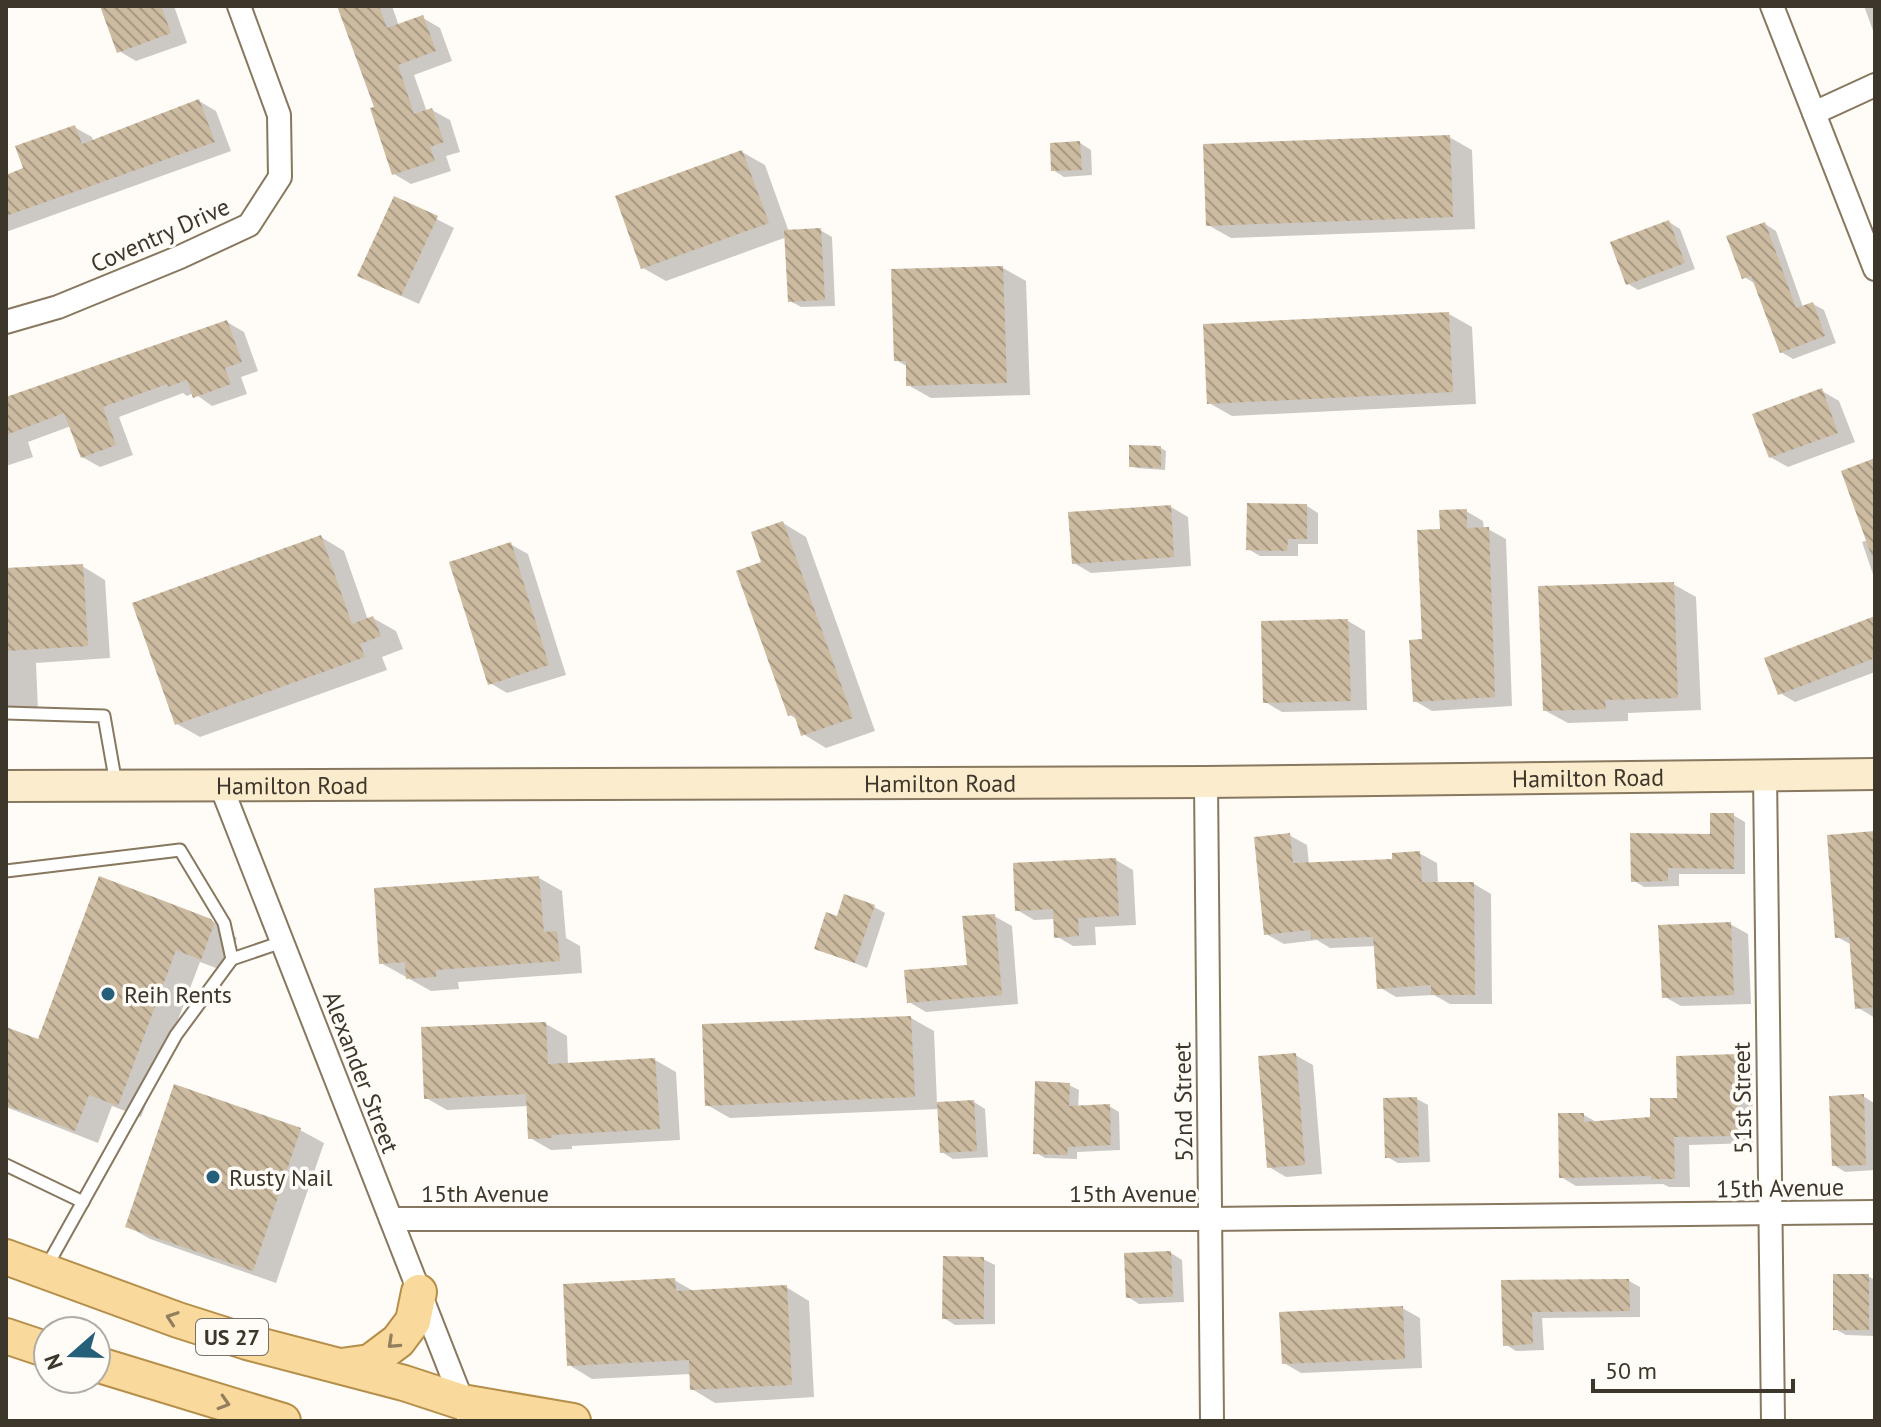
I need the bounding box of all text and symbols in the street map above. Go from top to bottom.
street label: Coventry Drive [86,191,234,279]
street label: Hamilton Road [1512,761,1664,794]
street label: Hamilton Road [864,767,1016,799]
street label: Hamilton Road [216,769,368,801]
place label: Reih Rents [124,979,232,1010]
marker: Reih Rents [99,985,117,1003]
street label: Alexander Street [316,987,406,1157]
street label: 52nd Street [1166,1042,1200,1162]
street label: 51st Street [1726,1042,1758,1154]
place label: Rusty Nail [229,1162,332,1193]
marker: Rusty Nail [204,1168,222,1186]
street label: 15th Avenue [1716,1171,1844,1205]
street label: 15th Avenue [421,1178,549,1209]
street label: 15th Avenue [1069,1178,1197,1209]
one-way arrow [166,1311,180,1327]
north arrow [32,1315,112,1395]
road number: US 27 [196,1319,268,1355]
one-way arrow [388,1333,402,1348]
scale bar [1593,1343,1793,1393]
text: N [38,1350,69,1373]
text: 50 m [1605,1355,1657,1386]
one-way arrow [217,1394,231,1410]

